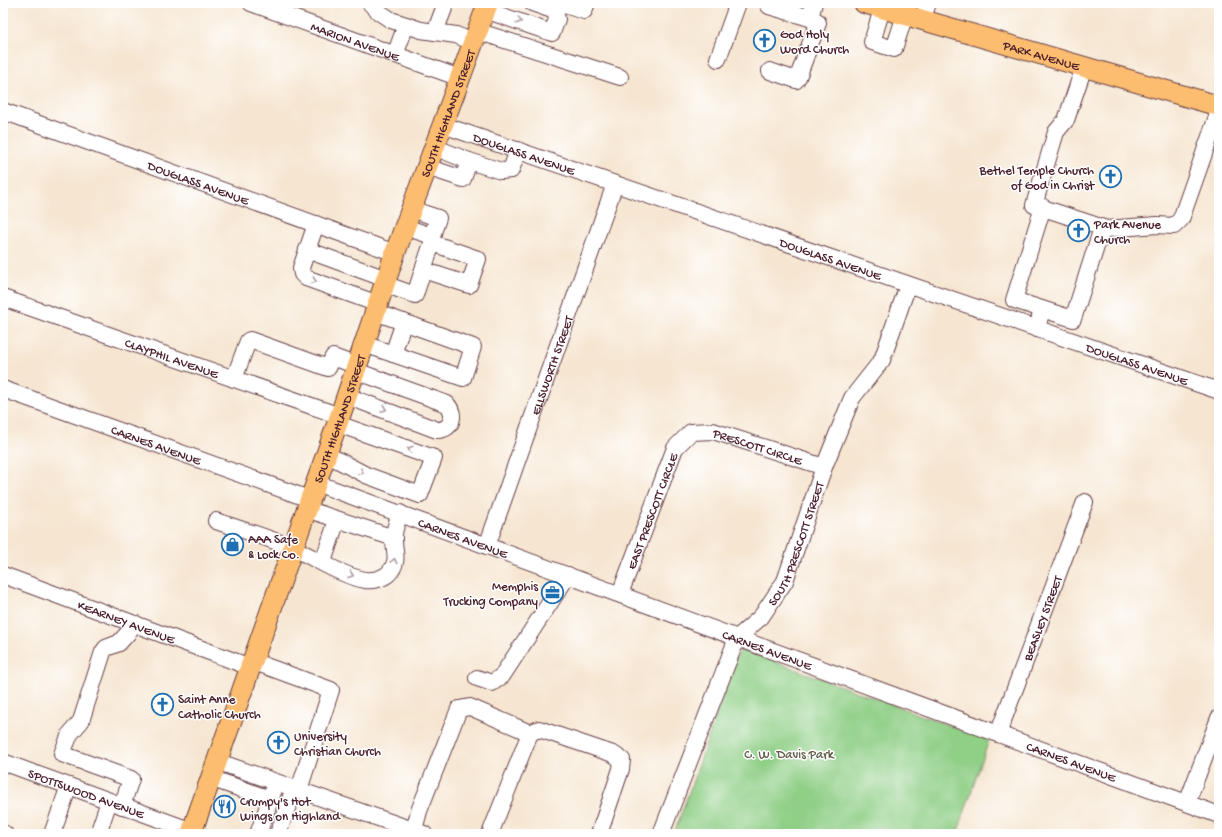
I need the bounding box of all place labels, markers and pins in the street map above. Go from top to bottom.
church icon: God Holy Word Church [752,27,778,53]
place label: God Holy Word Church [780,28,849,58]
church icon: Bethel Temple Church of God in Christ [1097,163,1123,189]
place label: Bethel Temple Church of God in Christ [979,164,1096,194]
church icon: Park Avenue Church [1066,217,1092,243]
place label: Park Avenue Church [1093,218,1161,248]
shop icon: AAA Safe & Lock Co. [219,532,245,558]
place label: AAA Safe & Lock Co. [248,533,300,563]
office icon: Memphis Trucking Company [540,579,566,605]
place label: Memphis Trucking Company [442,580,539,610]
church icon: Saint Anne Catholic Church [150,692,176,718]
place label: Saint Anne Catholic Church [178,693,261,723]
church icon: University Christian Church [265,729,291,755]
place label: University Christian Church [294,730,381,760]
restaurant icon: Crumpy's Hot Wings on Highland [212,794,238,820]
place label: Crumpy's Hot Wings on Highland [240,795,341,825]

